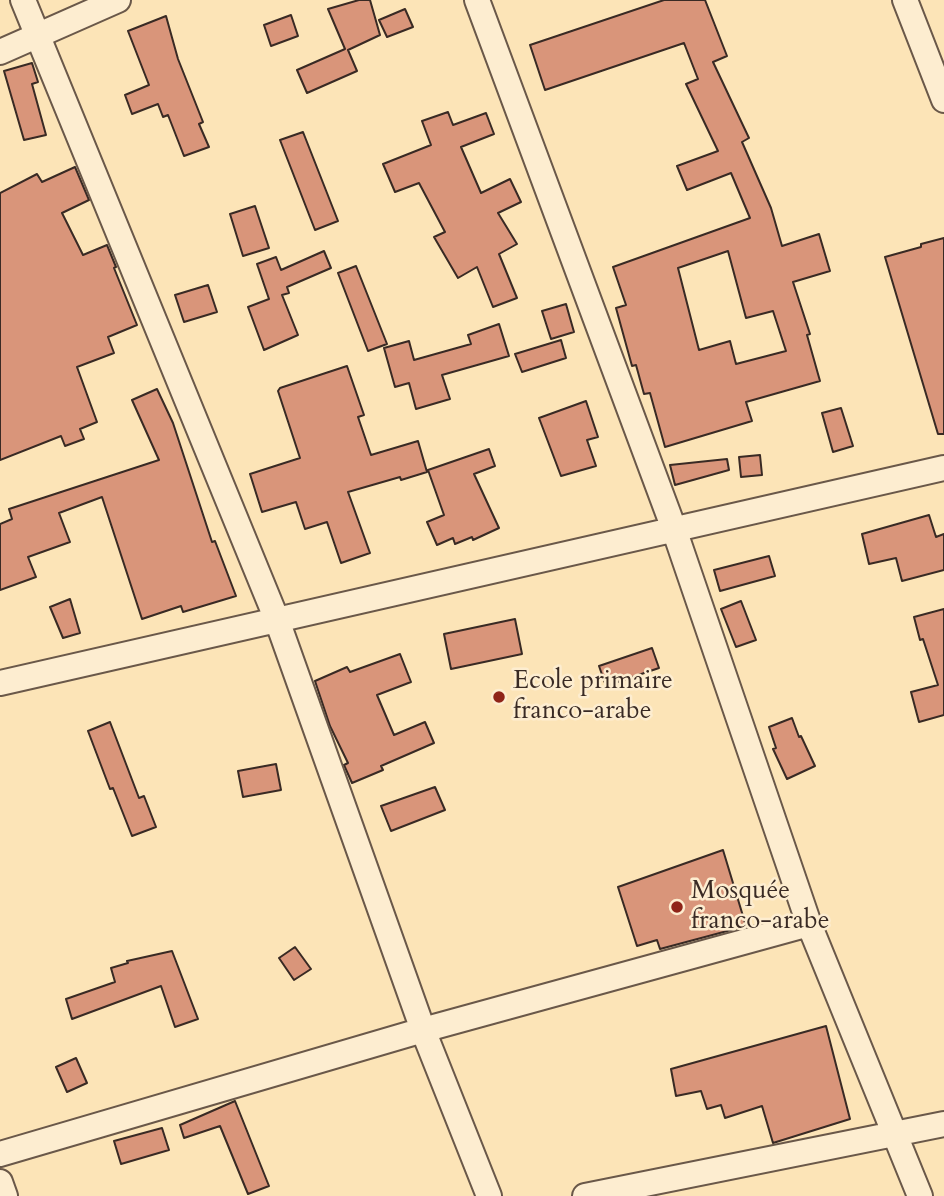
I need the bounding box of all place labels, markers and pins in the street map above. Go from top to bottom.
place label: Ecole primaire franco-arabe [513,666,673,728]
marker: Ecole primaire franco-arabe [491,689,507,705]
place label: Mosquée franco-arabe [691,876,830,938]
marker: Mosquée franco-arabe [669,899,685,915]

